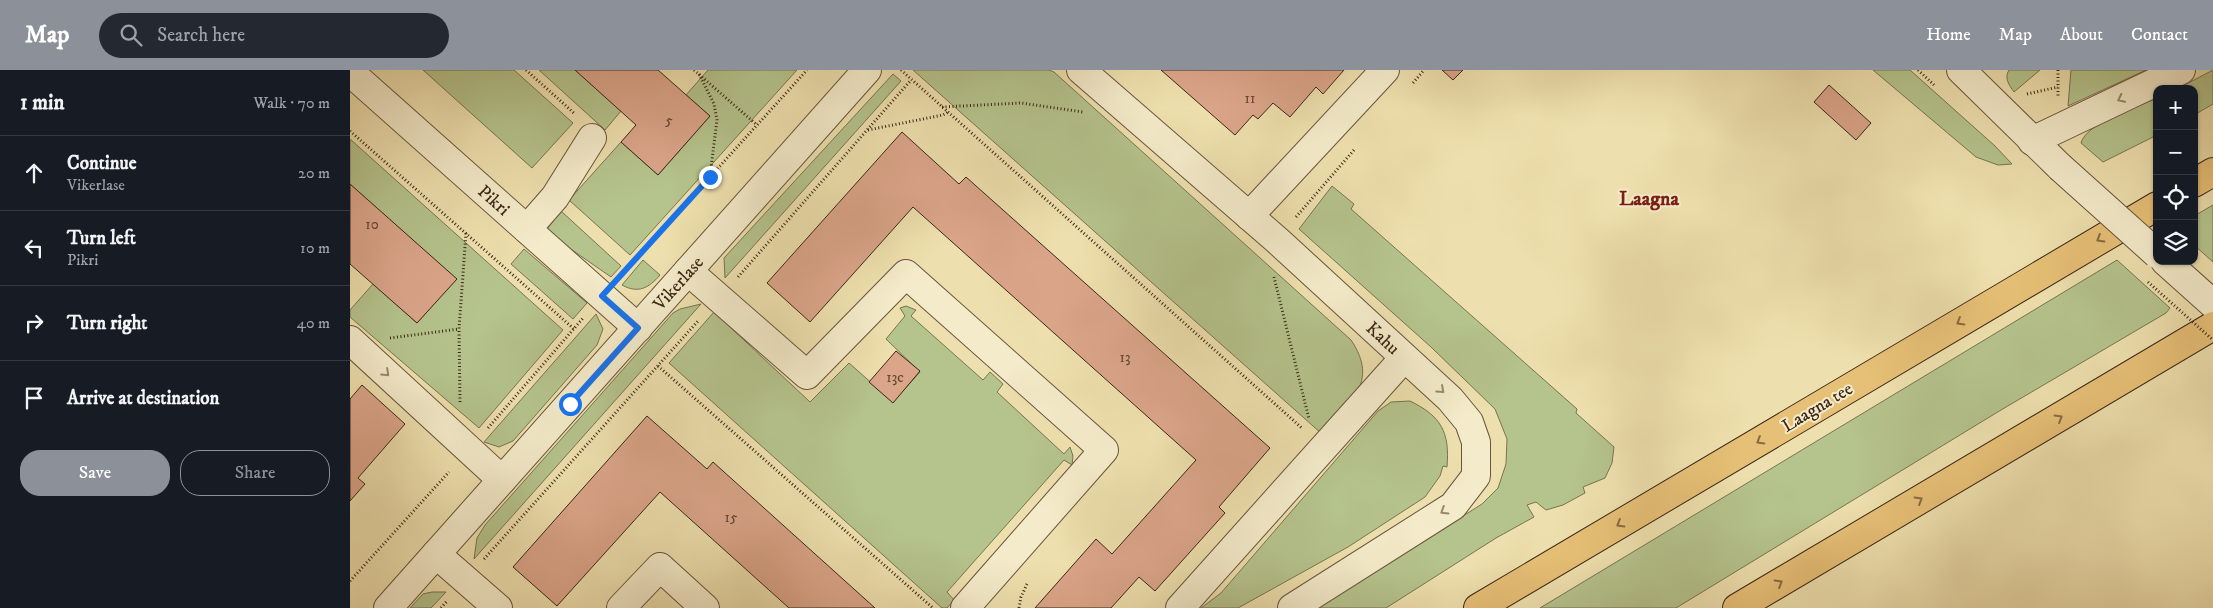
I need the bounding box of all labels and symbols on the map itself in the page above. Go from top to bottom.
house number: 11 [1244,89,1256,108]
one-way arrow [2117,93,2126,103]
house number: 5 [665,111,673,130]
route end [699,166,722,189]
street label: Pikri [473,181,514,221]
district label: Laagna [1619,187,1680,212]
house number: 10 [365,215,379,234]
one-way arrow [2096,233,2105,243]
street label: Vikerlase [648,252,709,316]
one-way arrow [1956,316,1965,326]
street label: Kahu [1361,318,1404,360]
house number: 13 [1119,348,1131,367]
one-way arrow [380,367,389,376]
house number: 13c [886,368,904,387]
street label: Laagna tee [1778,378,1857,438]
one-way arrow [1435,385,1444,394]
route start [559,393,582,416]
one-way arrow [2053,414,2062,424]
one-way arrow [1756,434,1765,444]
one-way arrow [1914,497,1923,507]
one-way arrow [1440,505,1449,515]
house number: 15 [725,508,738,527]
one-way arrow [1617,517,1626,527]
one-way arrow [1774,580,1783,590]

